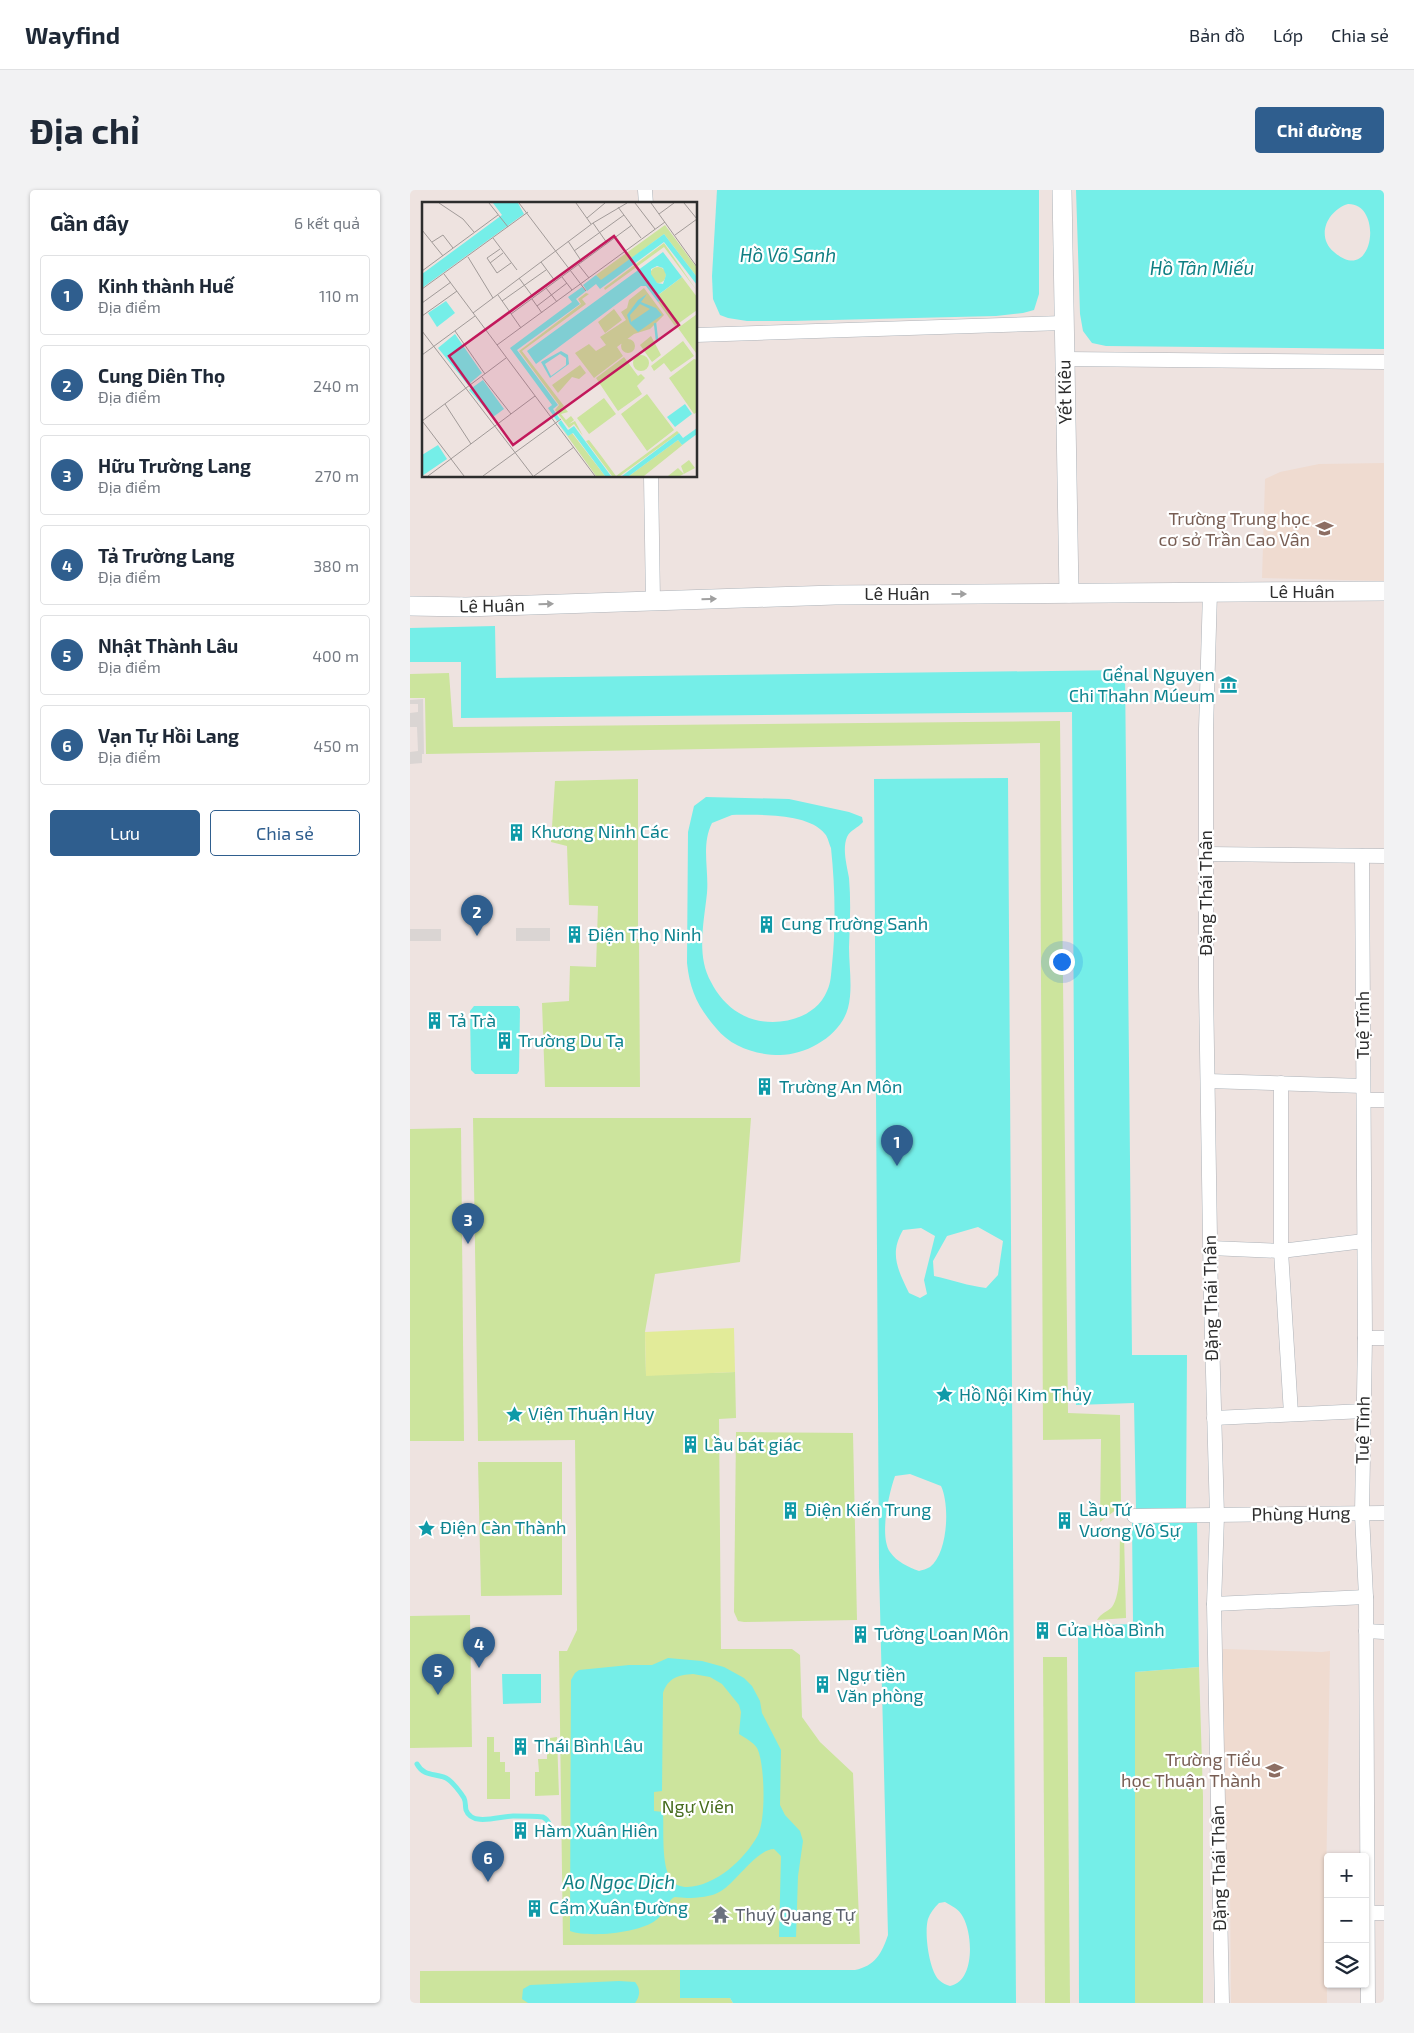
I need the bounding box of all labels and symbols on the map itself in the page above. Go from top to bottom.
inset map [422,202,698,478]
water label: Hồ Võ Sanh [740,243,836,266]
water label: Hồ Tân Miếu [1150,256,1254,279]
street label: Yết Kiêu [1052,360,1076,425]
place label: Trường Trung học cơ sở Trần Cao Vân [1159,507,1310,550]
school or university icon: Trường Trung học cơ sở Trần Cao Vân [1314,519,1334,539]
street label: Lê Huân [1269,580,1335,602]
street label: Lê Huân [864,582,930,604]
one-way arrow [951,590,967,598]
street label: Lê Huân [459,593,525,617]
one-way arrow [701,595,717,603]
one-way arrow [538,600,554,608]
place label: Gểnal Nguyen Chi Thahn Múeum [1069,663,1215,706]
museum icon: Gểnal Nguyen Chi Thahn Múeum [1219,675,1239,695]
place label: Khương Ninh Các [531,820,669,842]
building icon: Khương Ninh Các [507,822,527,842]
street label: Đặng Thái Thân [1194,830,1216,956]
pin: 2 [461,895,493,936]
place label: Cung Trường Sanh [781,912,928,934]
building icon: Cung Trường Sanh [757,914,777,934]
place label: Điện Thọ Ninh [588,923,701,945]
building icon: Điện Thọ Ninh [564,925,584,945]
your location [1049,949,1075,975]
street label: Tuệ Tĩnh [1351,991,1373,1059]
place label: Tả Trà [448,1009,496,1031]
building icon: Tả Trà [424,1011,444,1031]
place label: Trường Du Tạ [518,1029,624,1051]
building icon: Trường Du Tạ [494,1031,514,1051]
place label: Trường An Môn [779,1075,902,1097]
building icon: Trường An Môn [755,1077,775,1097]
pin: 1 [881,1125,913,1166]
pin: 3 [452,1203,484,1244]
street label: Đặng Thái Thân [1198,1235,1222,1361]
place label: Hồ Nội Kim Thủy [959,1383,1092,1405]
place icon: Hồ Nội Kim Thủy [935,1385,955,1405]
street label: Tuệ Tĩnh [1350,1396,1374,1464]
place label: Viện Thuận Huy [528,1402,655,1424]
place icon: Viện Thuận Huy [504,1404,524,1424]
place label: Lầu bát giác [704,1433,802,1455]
building icon: Lầu bát giác [680,1435,700,1455]
place label: Điện Kiến Trung [805,1498,931,1520]
place label: Lầu Tứ Vương Vô Sự [1079,1498,1181,1541]
building icon: Điện Kiến Trung [781,1500,801,1520]
street label: Phùng Hưng [1251,1501,1351,1525]
building icon: Lầu Tứ Vương Vô Sự [1055,1510,1075,1530]
place label: Điện Càn Thành [440,1516,567,1538]
place icon: Điện Càn Thành [416,1518,436,1538]
place label: Cửa Hòa Bình [1057,1618,1165,1640]
building icon: Cửa Hòa Bình [1033,1620,1053,1640]
place label: Tường Loan Môn [874,1622,1009,1644]
building icon: Tường Loan Môn [850,1624,870,1644]
pin: 4 [463,1627,495,1668]
pin: 5 [422,1654,454,1695]
place label: Ngự tiền Văn phòng [837,1663,923,1706]
building icon: Ngự tiền Văn phòng [813,1675,833,1695]
place label: Thái Bình Lâu [534,1734,643,1756]
building icon: Thái Bình Lâu [510,1736,530,1756]
place label: Trường Tiểu học Thuận Thành [1121,1748,1261,1791]
school or university icon: Trường Tiểu học Thuận Thành [1265,1760,1285,1780]
park label: Ngự Viên [662,1795,734,1817]
street label: Đặng Thái Thân [1206,1805,1230,1931]
place label: Hàm Xuân Hiên [534,1819,658,1841]
building icon: Hàm Xuân Hiên [510,1821,530,1841]
pin: 6 [472,1841,504,1882]
water label: Ao Ngọc Dịch [562,1870,675,1893]
place label: Cẩm Xuân Đường [549,1896,688,1918]
building icon: Cẩm Xuân Đường [525,1898,545,1918]
place label: Thuý Quang Tự [735,1903,856,1925]
temple icon: Thuý Quang Tự [711,1905,731,1925]

